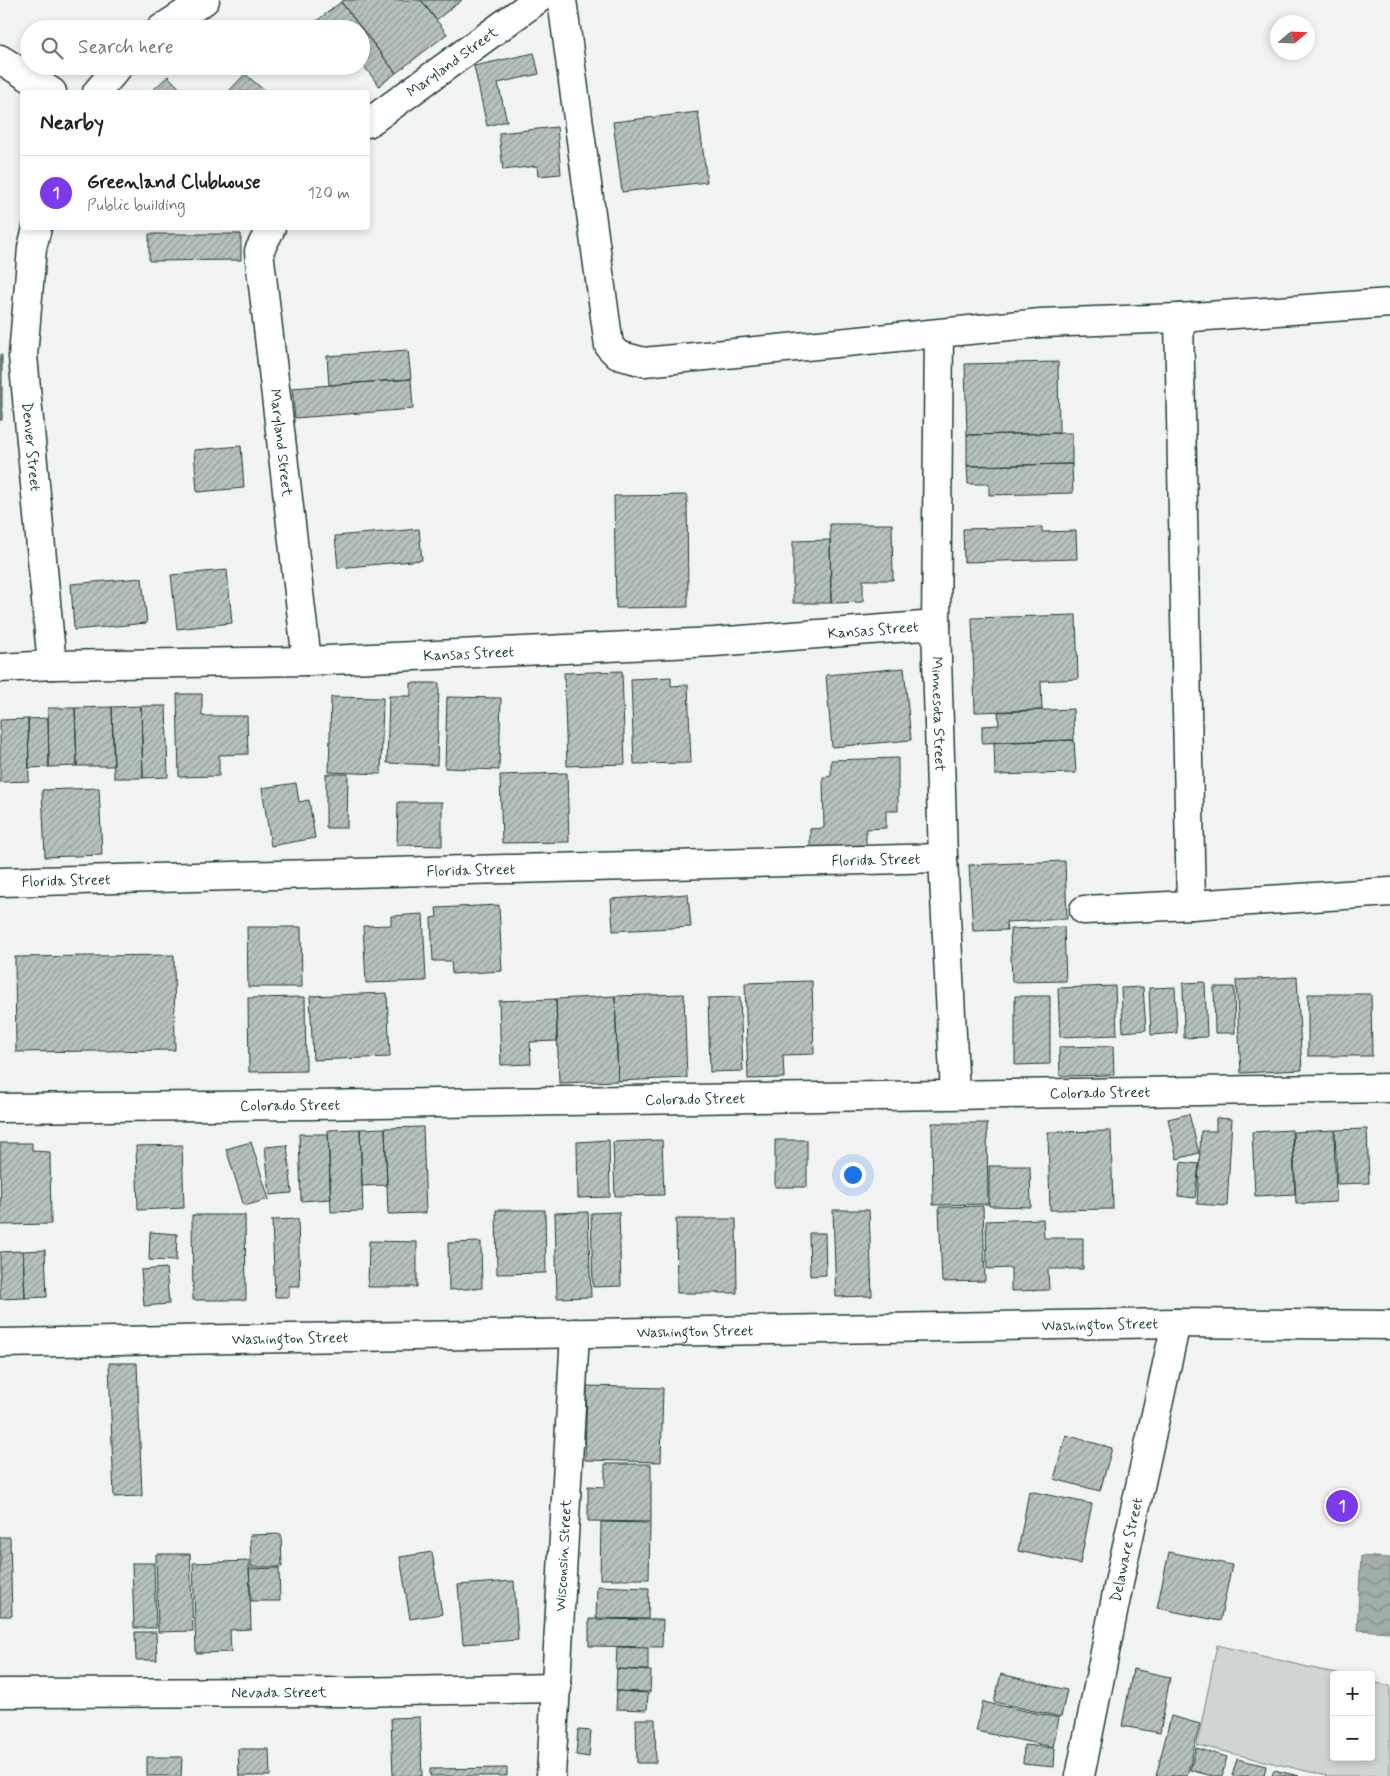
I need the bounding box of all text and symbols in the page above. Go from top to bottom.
north arrow [1270,15,1315,60]
search box [20,20,370,75]
street label: Maryland Street [403,23,502,103]
icon: search [38,34,66,62]
text: Search here [78,35,174,60]
text: Nearby [40,109,104,137]
text: Greenland Clubhouse [87,170,261,195]
text: 1 [52,183,60,204]
text: 120 m [308,183,350,204]
text: Public building [87,195,186,216]
street label: Maryland Street [264,388,297,498]
street label: Denver Street [16,401,45,492]
street label: Kansas Street [827,617,920,644]
street label: Kansas Street [423,642,515,667]
street label: Minnesota Street [926,656,949,772]
street label: Florida Street [831,850,921,872]
street label: Florida Street [426,860,516,882]
street label: Florida Street [21,870,111,892]
street label: Colorado Street [1050,1083,1151,1104]
street label: Colorado Street [645,1089,746,1111]
street label: Colorado Street [240,1096,341,1117]
your location [840,1162,866,1188]
street label: Washington Street [1041,1314,1159,1337]
street label: Washington Street [636,1321,754,1343]
street label: Washington Street [231,1328,349,1350]
pin: 1 [1326,1487,1358,1525]
street label: Delaware Street [1106,1495,1148,1604]
street label: Wisconsin Street [551,1499,577,1612]
map controls [1330,1671,1375,1761]
button: + [1330,1671,1375,1716]
street label: Nevada Street [231,1683,327,1703]
button: − [1330,1716,1375,1761]

